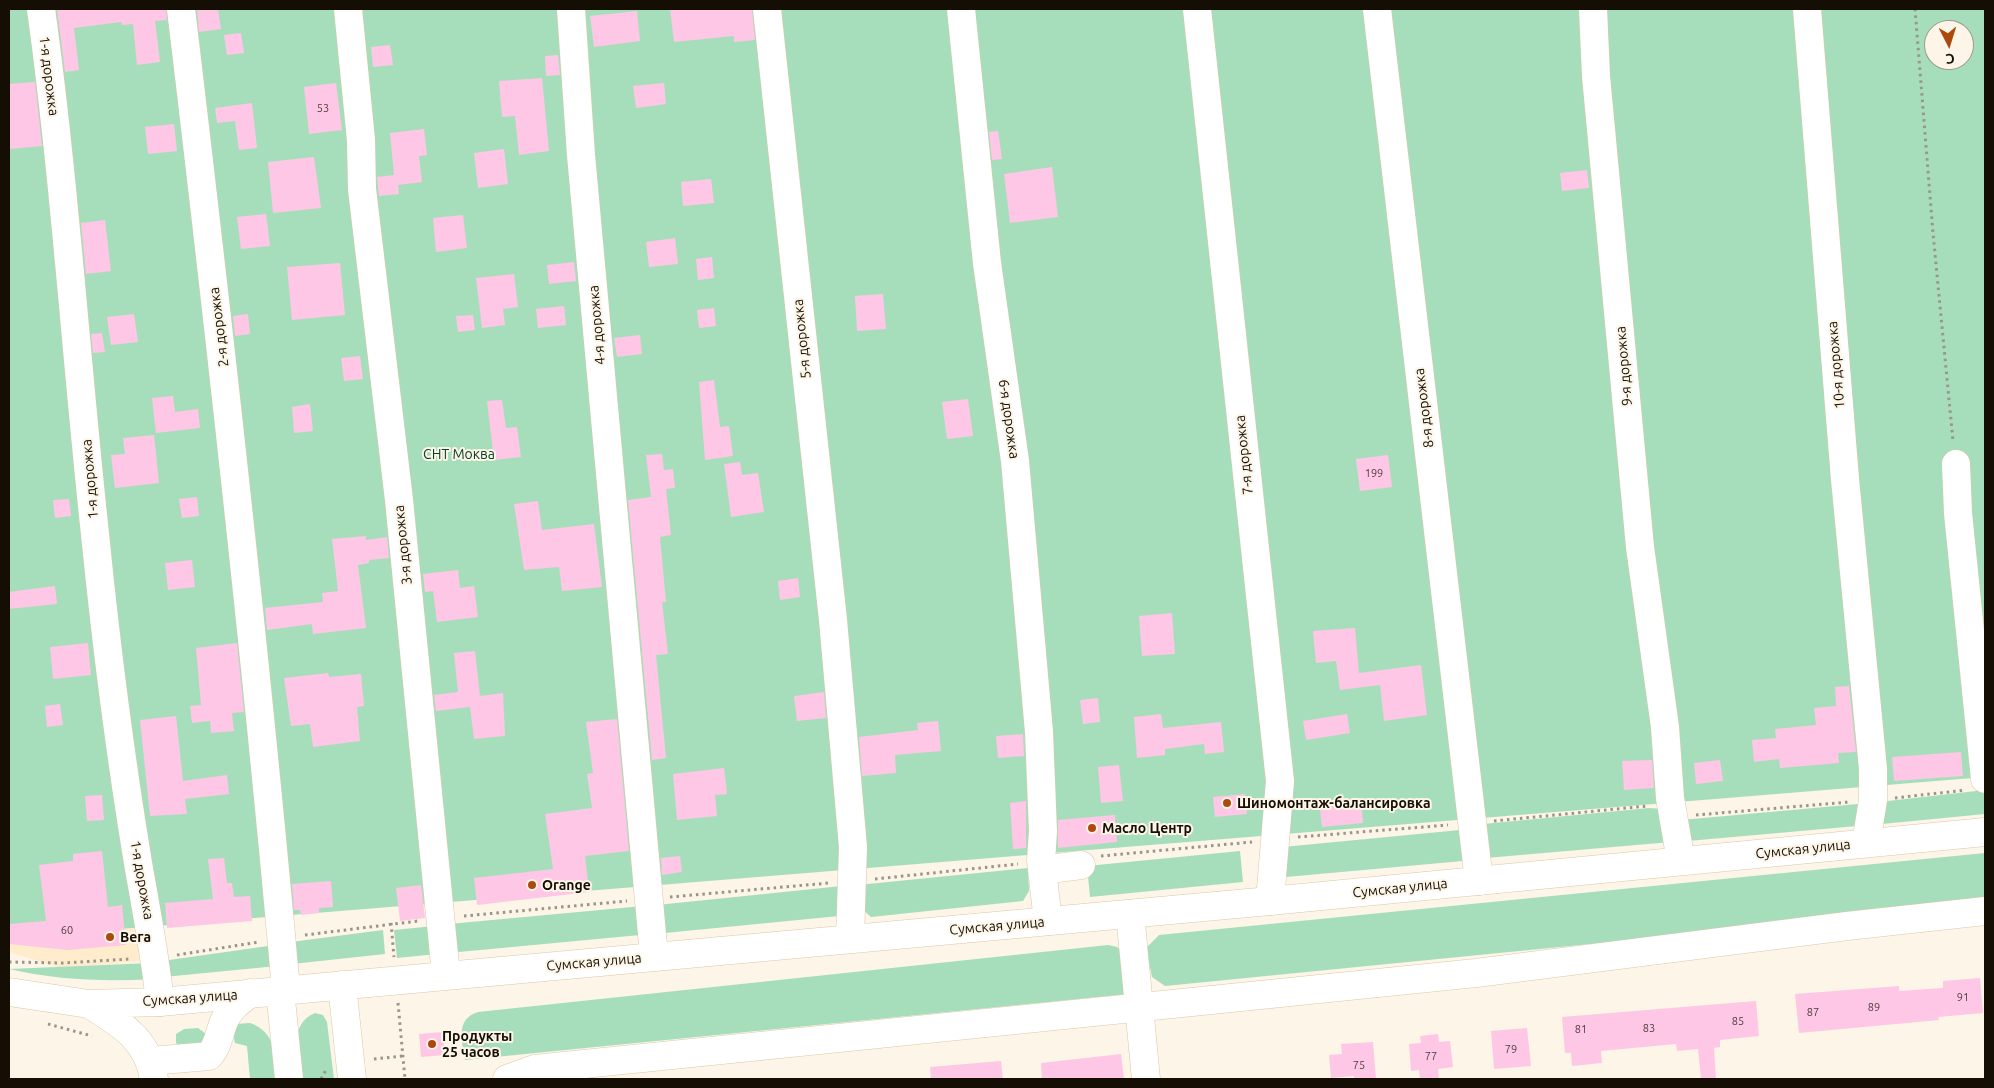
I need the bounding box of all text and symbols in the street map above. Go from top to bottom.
north arrow [1924,20,1974,70]
street label: 1-я дорожка [36,35,62,117]
text: С [1945,51,1955,67]
house number: 53 [317,101,329,115]
street label: 4-я дорожка [585,284,609,366]
street label: 2-я дорожка [206,286,232,368]
street label: 5-я дорожка [789,298,815,380]
street label: 10-я дорожка [1824,320,1848,410]
street label: 9-я дорожка [1612,325,1636,407]
street label: 8-я дорожка [1411,367,1437,449]
street label: 6-я дорожка [995,378,1023,460]
street label: 7-я дорожка [1231,414,1257,496]
street label: 1-я дорожка [78,438,102,520]
park label: СНТ Моква [423,446,495,462]
house number: 199 [1365,466,1383,480]
street label: 3-я дорожка [390,504,416,586]
place label: Шиномонтаж-балансировка [1237,795,1431,811]
marker: Шиномонтаж-балансировка [1221,797,1233,809]
place label: Масло Центр [1102,820,1192,836]
marker: Масло Центр [1086,822,1098,834]
street label: Сумская улица [1755,836,1851,862]
street label: 1-я дорожка [127,839,157,921]
street label: Сумская улица [1352,875,1448,901]
place label: Orange [542,877,591,893]
marker: Orange [526,879,538,891]
street label: Сумская улица [949,913,1045,939]
house number: 60 [61,923,73,937]
place label: Вега [120,929,151,945]
marker: Вега [104,931,116,943]
street label: Сумская улица [546,949,642,975]
street label: Сумская улица [142,986,238,1010]
house number: 91 [1957,990,1969,1004]
house number: 89 [1868,1000,1880,1014]
house number: 87 [1807,1005,1819,1019]
house number: 85 [1732,1014,1744,1028]
house number: 83 [1643,1021,1655,1035]
house number: 81 [1575,1022,1587,1036]
place label: Продукты 25 часов [442,1028,512,1060]
marker: Продукты 25 часов [426,1038,438,1050]
house number: 79 [1505,1042,1517,1056]
house number: 77 [1425,1049,1437,1063]
house number: 75 [1353,1058,1365,1072]

